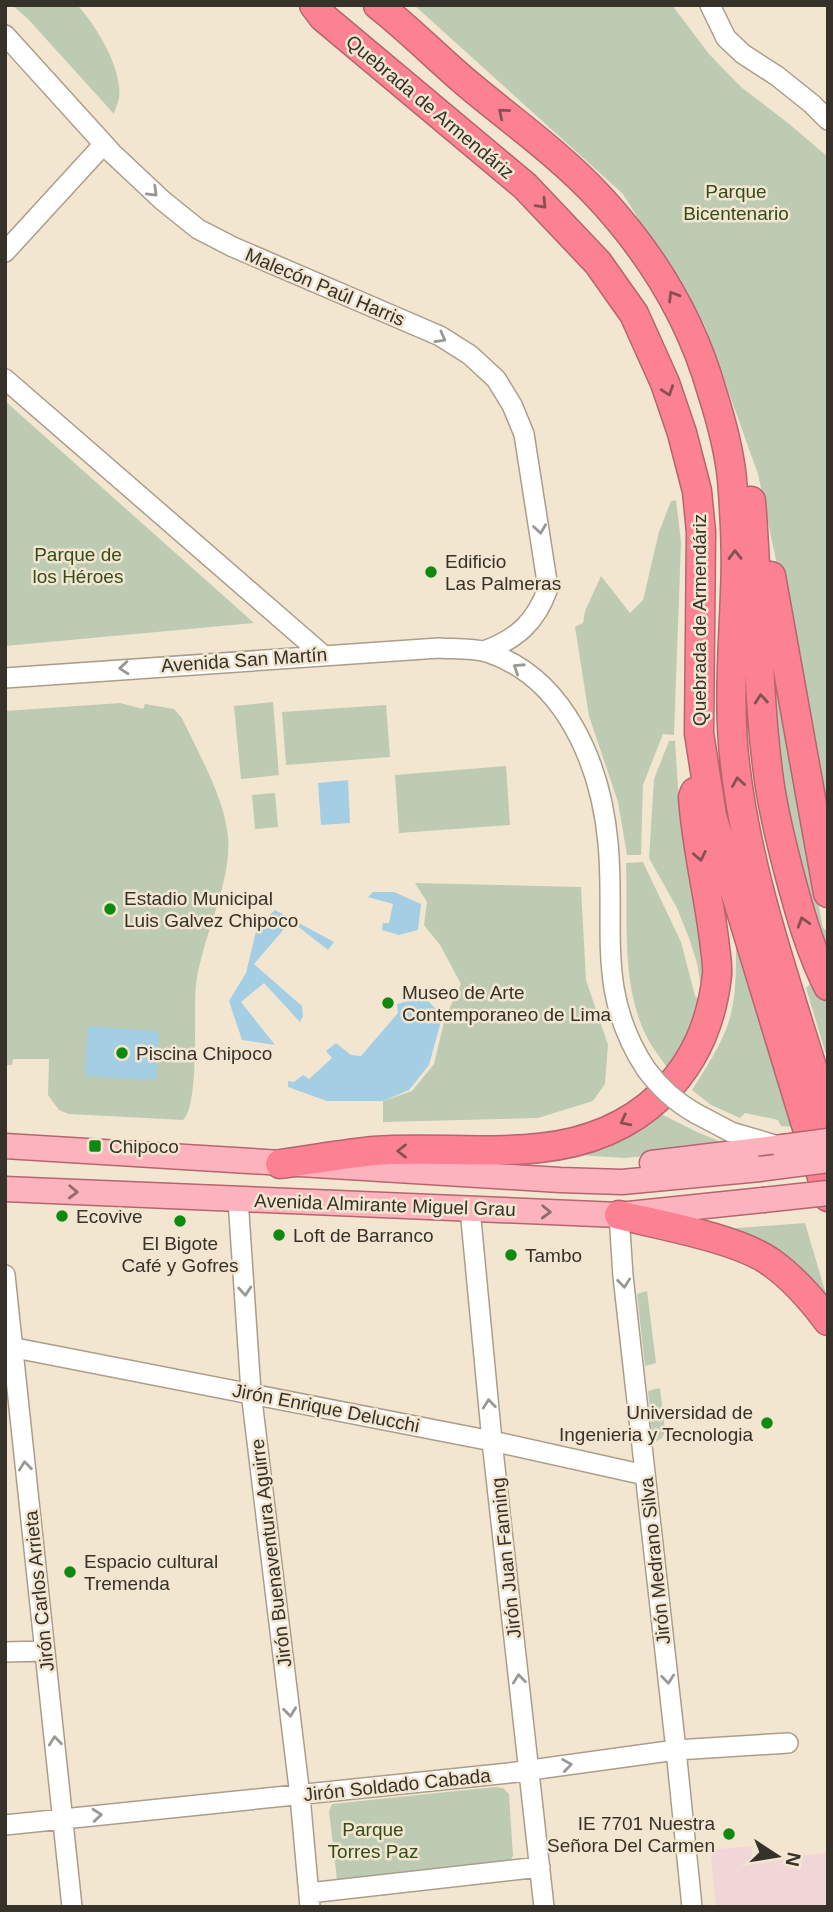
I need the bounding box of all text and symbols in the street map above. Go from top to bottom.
street label: Quebrada de Armendáriz [342,31,518,183]
one-way arrow [498,109,511,121]
park label: Parque Bicentenario [683,181,789,224]
one-way arrow [144,183,157,196]
one-way arrow [534,196,547,209]
street label: Malecón Paúl Harris [242,244,408,330]
one-way arrow [668,291,681,304]
one-way arrow [434,329,447,343]
one-way arrow [660,384,674,396]
street label: Quebrada de Armendáriz [689,514,710,726]
one-way arrow [532,523,547,535]
park label: Parque de los Héroes [33,544,123,587]
one-way arrow [727,549,743,560]
place label: Edificio Las Palmeras [445,551,561,594]
marker: Edificio Las Palmeras [423,564,439,580]
street label: Avenida San Martín [160,644,328,676]
one-way arrow [119,660,130,675]
one-way arrow [513,664,526,677]
one-way arrow [754,693,769,704]
one-way arrow [731,776,746,788]
one-way arrow [691,850,706,862]
place label: Estadio Municipal Luis Galvez Chipoco [124,888,298,931]
marker: Estadio Municipal Luis Galvez Chipoco [102,901,118,917]
one-way arrow [796,917,811,929]
place label: Museo de Arte Contemporaneo de Lima [402,982,612,1025]
marker: Museo de Arte Contemporaneo de Lima [380,995,396,1011]
place label: Piscina Chipoco [136,1043,272,1064]
marker: Piscina Chipoco [114,1045,130,1061]
one-way arrow [620,1112,632,1126]
place label: Chipoco [109,1136,179,1157]
marker: Chipoco [87,1138,103,1154]
one-way arrow [396,1143,407,1159]
one-way arrow [68,1184,79,1199]
street label: Avenida Almirante Miguel Grau [254,1190,516,1220]
one-way arrow [540,1204,551,1219]
place label: Ecovive [76,1206,143,1227]
marker: Ecovive [54,1208,70,1224]
marker: El Bigote Café y Gofres [172,1213,188,1229]
place label: Loft de Barranco [293,1225,433,1246]
marker: Loft de Barranco [271,1227,287,1243]
place label: El Bigote Café y Gofres [121,1233,239,1276]
place label: Tambo [525,1245,582,1266]
marker: Tambo [503,1247,519,1263]
one-way arrow [616,1278,631,1289]
one-way arrow [237,1286,252,1297]
street label: Jirón Enrique Delucchi [231,1380,421,1436]
one-way arrow [482,1398,497,1409]
place label: Universidad de Ingenieria y Tecnologia [559,1402,753,1445]
marker: Universidad de Ingenieria y Tecnologia [759,1415,775,1431]
street label: Jirón Buenaventura Aguirre [247,1437,295,1669]
one-way arrow [18,1461,33,1472]
street label: Jirón Medrano Silva [636,1476,674,1646]
street label: Jirón Juan Fanning [487,1477,525,1639]
street label: Jirón Carlos Arrieta [20,1509,58,1672]
place label: Espacio cultural Tremenda [84,1551,218,1594]
marker: Espacio cultural Tremenda [62,1564,78,1580]
one-way arrow [512,1673,527,1684]
one-way arrow [661,1674,676,1685]
one-way arrow [282,1706,297,1718]
one-way arrow [47,1736,62,1747]
one-way arrow [561,1758,573,1773]
street label: Jirón Soldado Cabada [302,1765,492,1805]
one-way arrow [92,1807,103,1822]
place label: IE 7701 Nuestra Señora Del Carmen [547,1813,715,1856]
park label: Parque Torres Paz [328,1819,418,1862]
north arrow [742,1821,812,1891]
marker: IE 7701 Nuestra Señora Del Carmen [721,1826,737,1842]
text: N [781,1851,805,1868]

